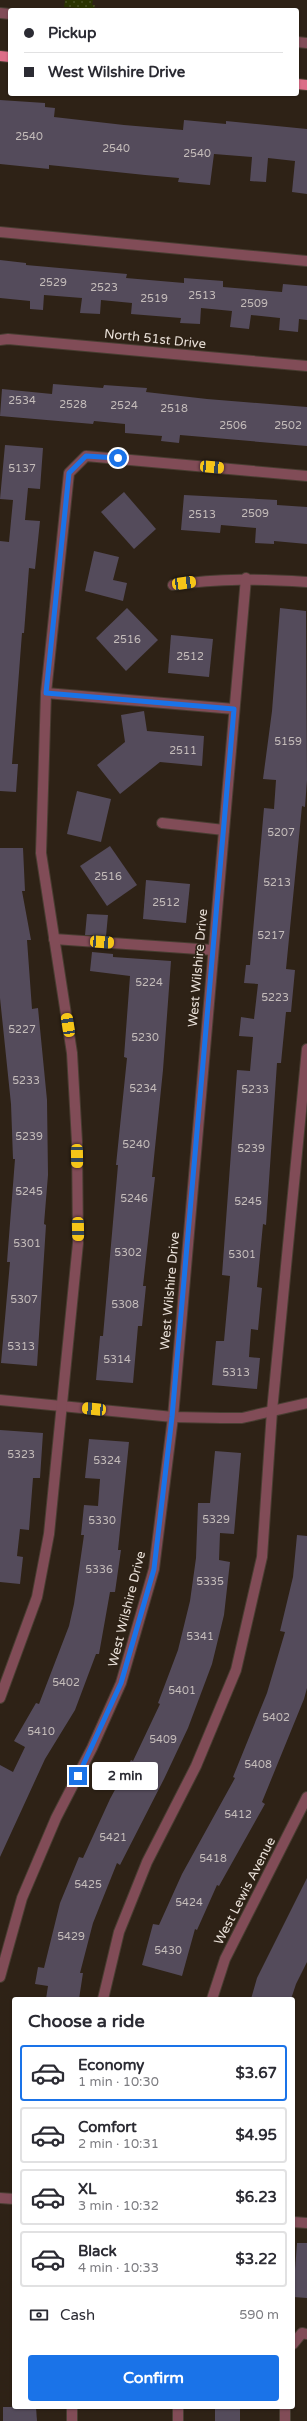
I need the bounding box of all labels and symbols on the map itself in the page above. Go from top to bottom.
house number: 2540 [15,130,43,143]
house number: 2540 [102,142,130,155]
house number: 2540 [183,147,211,160]
house number: 2529 [39,276,67,289]
house number: 2523 [90,281,118,294]
house number: 2513 [188,289,216,302]
house number: 2519 [140,292,168,305]
house number: 2509 [240,297,268,310]
street label: North 51st Drive [103,326,207,352]
house number: 2534 [8,394,36,407]
house number: 2528 [59,398,87,411]
house number: 2524 [110,399,138,412]
house number: 2518 [160,402,188,415]
house number: 2506 [219,419,247,432]
house number: 2502 [274,419,302,432]
route start [109,449,127,467]
car [200,460,224,474]
house number: 5137 [8,462,36,475]
house number: 2509 [241,507,269,520]
house number: 2513 [188,508,216,521]
car [171,575,197,591]
house number: 2516 [113,633,141,646]
house number: 2512 [176,650,204,663]
house number: 5159 [274,735,302,748]
house number: 2511 [169,744,197,757]
house number: 5207 [267,826,295,839]
house number: 2516 [94,870,122,883]
house number: 5213 [263,876,291,889]
house number: 2512 [152,896,180,909]
street label: West Wilshire Drive [185,908,211,1028]
house number: 5217 [257,929,285,942]
car [90,935,114,949]
house number: 5224 [135,976,163,989]
house number: 5223 [261,991,289,1004]
car [60,1012,76,1038]
house number: 5227 [8,1023,36,1036]
house number: 5230 [131,1031,159,1044]
house number: 5233 [12,1074,40,1087]
house number: 5234 [129,1082,157,1095]
house number: 5233 [241,1083,269,1096]
house number: 5239 [15,1130,43,1143]
house number: 5240 [122,1138,150,1151]
house number: 5239 [237,1142,265,1155]
car [71,1144,83,1168]
house number: 5245 [15,1185,43,1198]
house number: 5246 [120,1192,148,1205]
house number: 5245 [234,1195,262,1208]
car [72,1217,84,1241]
street label: West Wilshire Drive [157,1231,183,1351]
house number: 5301 [13,1237,41,1250]
house number: 5302 [114,1246,142,1259]
house number: 5301 [228,1248,256,1261]
house number: 5307 [10,1293,38,1306]
house number: 5308 [111,1298,139,1311]
house number: 5313 [7,1340,35,1353]
house number: 5314 [103,1353,131,1366]
house number: 5313 [222,1366,250,1379]
car [81,1402,107,1416]
house number: 5323 [7,1448,35,1461]
house number: 5324 [93,1454,121,1467]
house number: 5329 [202,1513,230,1526]
house number: 5330 [88,1514,116,1527]
street label: West Wilshire Drive [105,1549,149,1669]
house number: 5336 [85,1563,113,1576]
house number: 5335 [196,1575,224,1588]
house number: 5341 [186,1630,214,1643]
house number: 5402 [52,1676,80,1689]
house number: 5401 [168,1684,196,1697]
house number: 5402 [262,1711,290,1724]
house number: 5410 [27,1725,55,1738]
house number: 5409 [149,1733,177,1746]
house number: 5408 [244,1758,272,1771]
callout: 2 min [92,1762,158,1790]
route end [69,1767,87,1785]
house number: 5412 [224,1808,252,1821]
house number: 5421 [99,1831,127,1844]
street label: West Lewis Avenue [211,1834,279,1948]
house number: 5418 [199,1852,227,1865]
house number: 5425 [74,1878,102,1891]
house number: 5424 [175,1896,203,1909]
house number: 5429 [57,1930,85,1943]
house number: 5430 [154,1944,182,1957]

